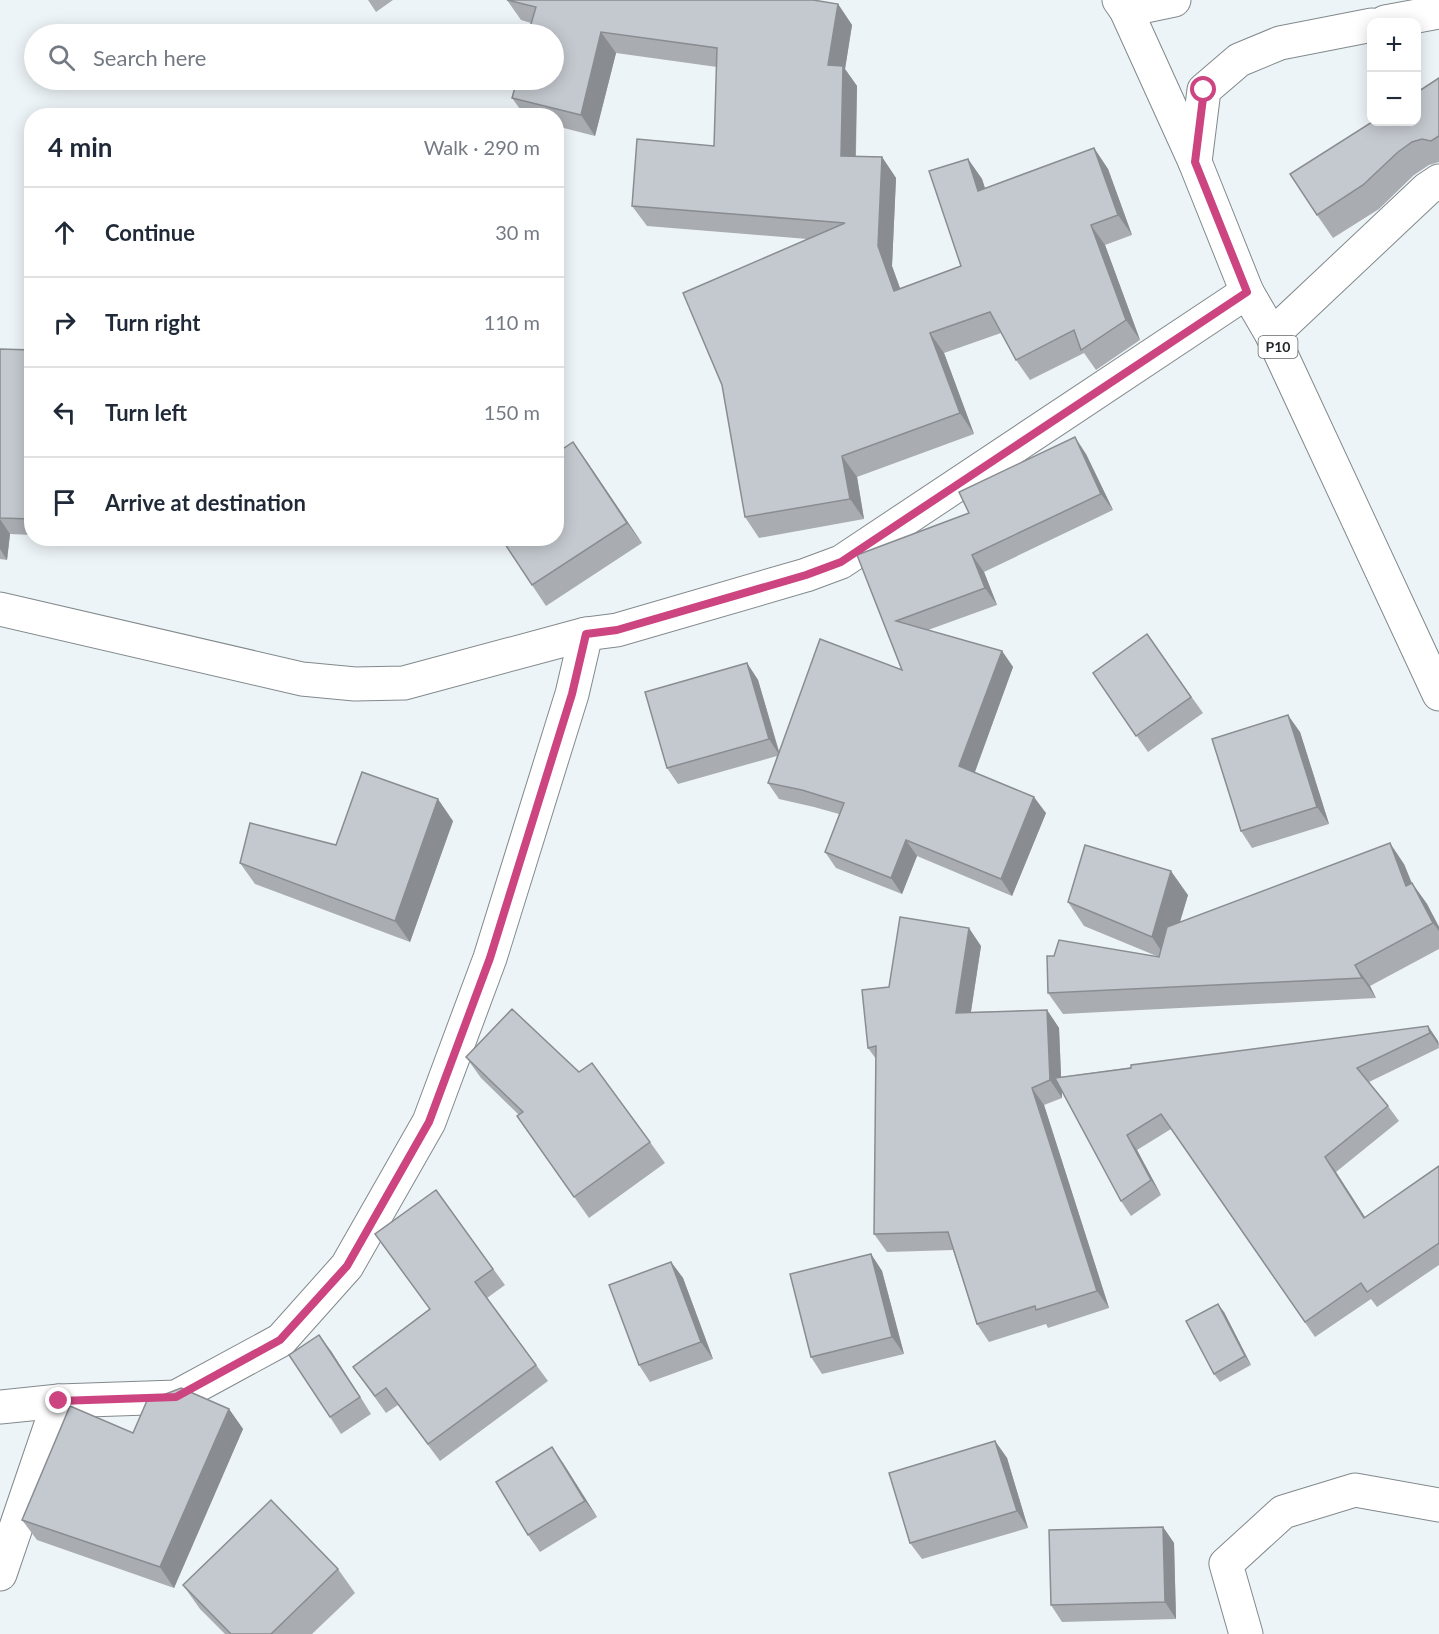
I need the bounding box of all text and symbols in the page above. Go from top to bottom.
map controls [1367,18,1421,126]
button: + [1367,18,1421,72]
search box [24,24,564,90]
icon: search [45,41,78,74]
text: Search here [93,44,206,71]
button: − [1367,72,1421,126]
route start [1190,76,1216,102]
text: 4 min [48,131,112,163]
text: Walk · 290 m [424,135,540,159]
icon: ahead [48,216,81,249]
text: Continue [105,219,195,246]
text: 30 m [495,220,540,244]
icon: right [48,306,81,339]
text: Turn right [105,309,200,336]
text: 110 m [484,310,540,334]
road number: P10 [1258,336,1298,358]
icon: left [48,396,81,429]
text: Turn left [105,399,187,426]
text: 150 m [484,400,540,424]
icon: arrive [48,486,81,519]
text: Arrive at destination [105,489,306,516]
route end [45,1387,71,1413]

